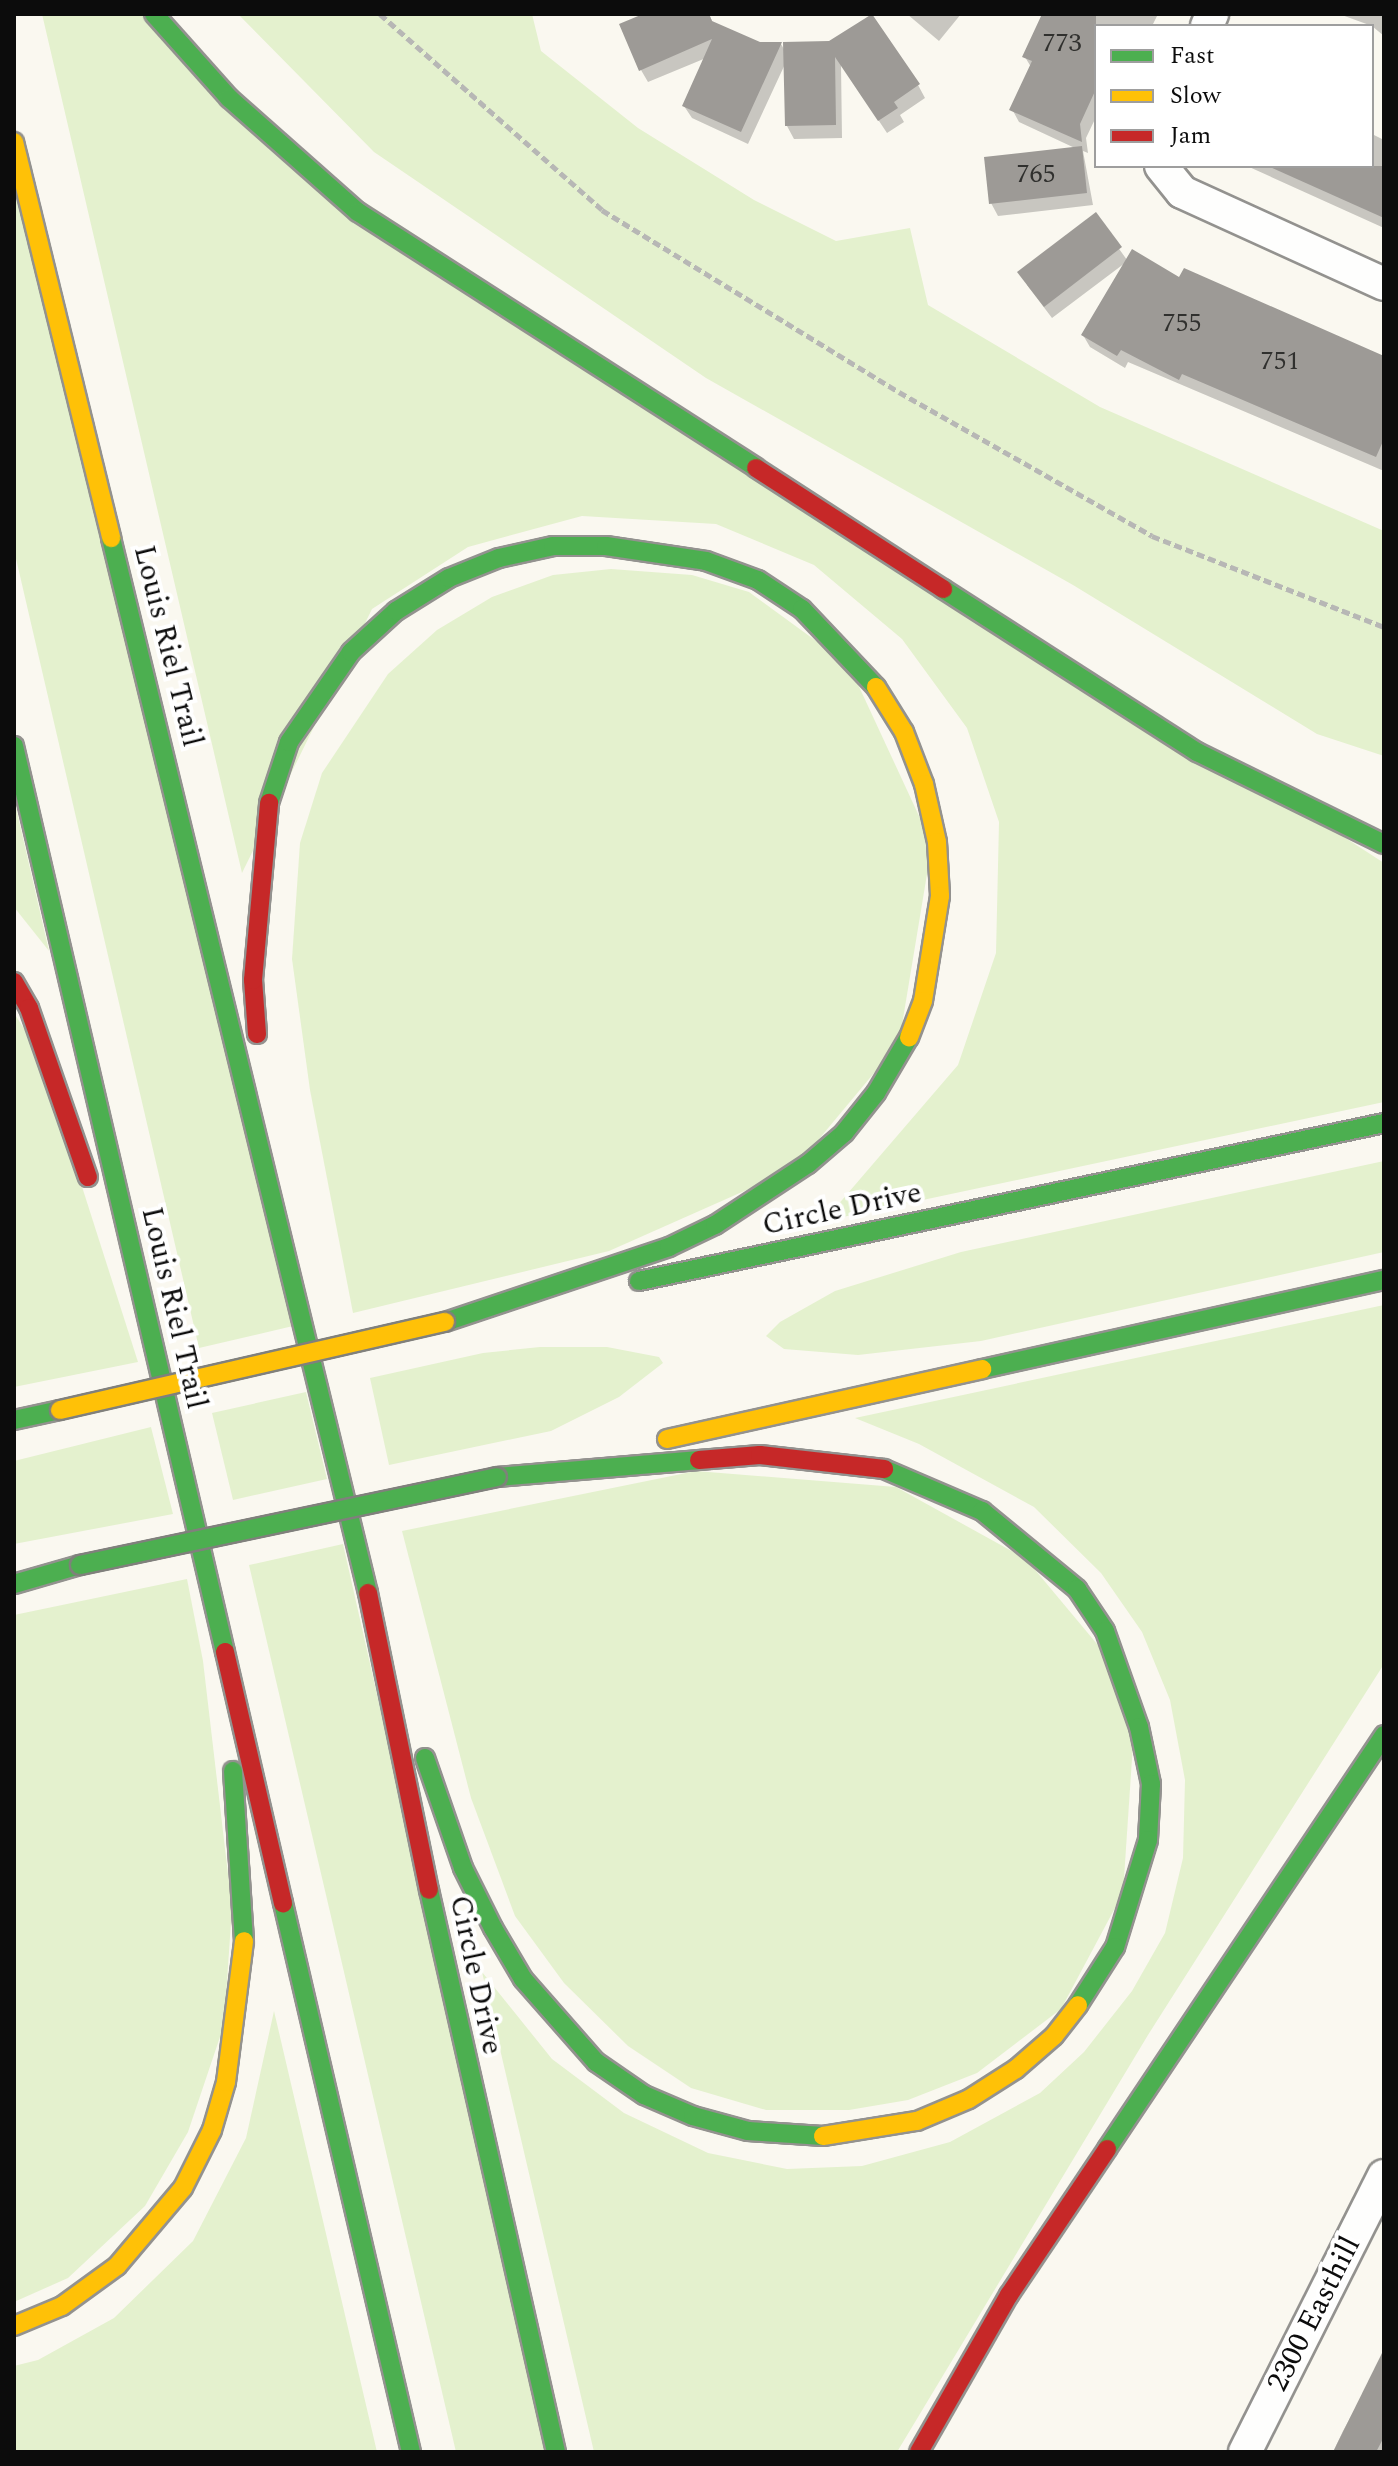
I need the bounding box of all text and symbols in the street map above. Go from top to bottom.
legend [1094,24,1374,168]
house number: 773 [1043,28,1081,60]
text: Fast [1170,38,1215,74]
text: Slow [1170,78,1221,114]
text: Jam [1170,118,1211,154]
house number: 765 [1017,159,1055,191]
house number: 755 [1163,308,1201,340]
house number: 751 [1261,346,1299,378]
street label: Louis Riel Trail [126,542,210,750]
street label: Circle Drive [759,1175,925,1243]
street label: Louis Riel Trail [133,1203,215,1413]
street label: Circle Drive [442,1892,510,2058]
street label: 2300 Easthill [1260,2230,1368,2398]

